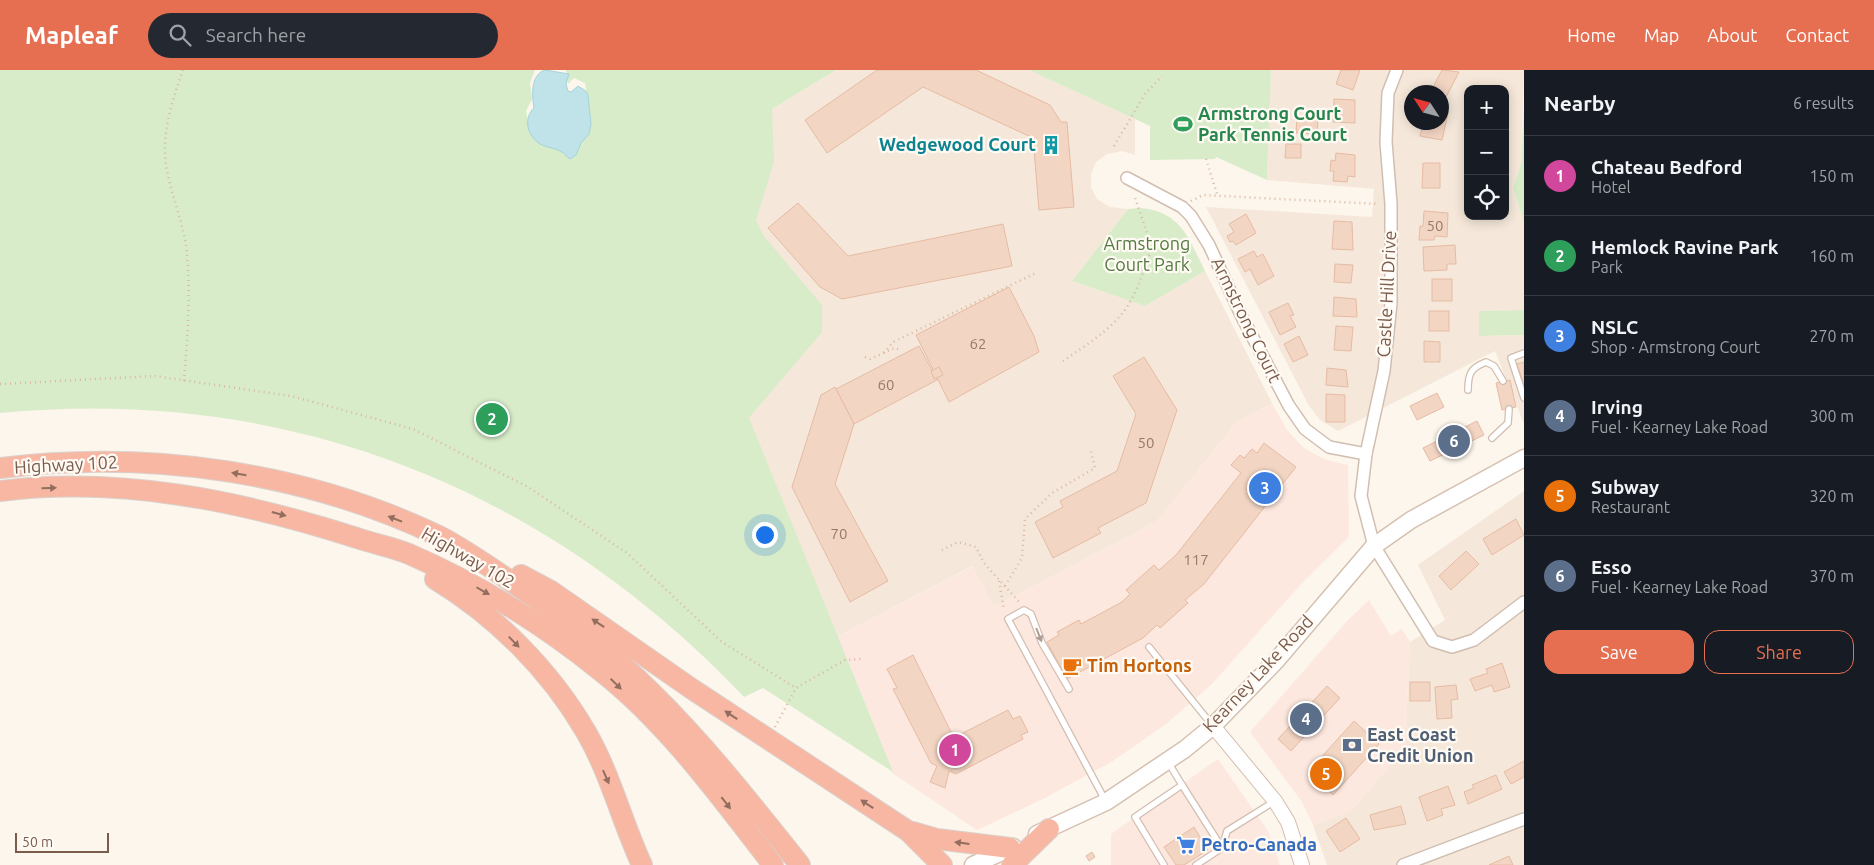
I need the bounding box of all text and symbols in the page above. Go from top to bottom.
search box [148,13,498,58]
icon: search [166,21,194,49]
text: Mapleaf [25,22,118,49]
text: Search here [206,24,306,46]
text: Home [1567,25,1616,45]
text: Map [1644,25,1679,45]
text: About [1707,25,1757,45]
text: Contact [1785,25,1849,45]
north arrow [1404,85,1449,130]
map controls [1464,85,1509,220]
button: + [1464,85,1509,130]
text: Nearby [1544,91,1615,115]
text: 6 results [1793,94,1854,112]
place label: Armstrong Court Park Tennis Court [1198,103,1347,144]
sports icon: Armstrong Court Park Tennis Court [1172,113,1194,135]
button: − [1464,130,1509,175]
place label: Wedgewood Court [879,134,1036,154]
building icon: Wedgewood Court [1040,134,1062,156]
text: Chateau Bedford [1591,156,1742,178]
text: 1 [1555,167,1565,185]
text: 150 m [1809,167,1854,185]
button: locate [1464,175,1509,220]
text: Hotel [1591,178,1631,196]
house number: 50 [1427,217,1443,234]
street label: Castle Hill Drive [1373,230,1399,358]
park label: Armstrong Court Park [1104,233,1190,274]
text: Hemlock Ravine Park [1591,236,1779,258]
text: 2 [1555,247,1565,265]
text: 160 m [1809,247,1854,265]
street label: Armstrong Court [1208,254,1286,385]
text: Park [1591,258,1623,276]
text: NSLC [1591,316,1638,338]
text: 3 [1555,327,1565,345]
text: 270 m [1809,327,1854,345]
house number: 62 [970,335,986,352]
text: Shop · Armstrong Court [1591,338,1760,356]
house number: 60 [878,376,894,393]
text: Irving [1591,396,1643,418]
pin: 2 [476,400,508,438]
text: 4 [1555,407,1565,425]
text: 300 m [1809,407,1854,425]
text: Fuel · Kearney Lake Road [1591,418,1768,436]
pin: 6 [1438,422,1470,460]
house number: 50 [1138,434,1154,451]
street label: Highway 102 [14,451,118,477]
pin: 3 [1249,469,1281,507]
one-way arrow [230,470,246,478]
text: Subway [1591,476,1659,498]
one-way arrow [41,484,57,492]
text: 5 [1555,487,1565,505]
text: 320 m [1809,487,1854,505]
text: Restaurant [1591,498,1670,516]
one-way arrow [271,511,286,519]
one-way arrow [387,514,402,522]
street label: Highway 102 [418,522,519,592]
your location [752,522,778,548]
house number: 70 [831,525,847,542]
house number: 117 [1183,551,1209,568]
text: Esso [1591,556,1632,578]
text: 6 [1555,567,1565,585]
text: 370 m [1809,567,1854,585]
text: Fuel · Kearney Lake Road [1591,578,1768,596]
one-way arrow [476,587,491,595]
street label: Kearney Lake Road [1198,611,1317,736]
one-way arrow [591,618,605,628]
one-way arrow [1035,628,1043,643]
button: Save [1544,630,1694,674]
button: Share [1704,630,1854,674]
one-way arrow [508,636,520,648]
cafe icon: Tim Hortons [1061,655,1083,677]
place label: Tim Hortons [1087,655,1192,675]
one-way arrow [609,678,621,690]
pin: 4 [1290,700,1322,738]
one-way arrow [725,711,738,720]
place label: East Coast Credit Union [1367,724,1473,765]
pin: 1 [939,731,971,769]
bank icon: East Coast Credit Union [1341,734,1363,756]
pin: 5 [1310,755,1342,793]
one-way arrow [602,770,610,784]
one-way arrow [721,796,731,810]
one-way arrow [861,799,874,809]
scale bar [15,830,109,853]
text: 50 m [22,834,53,850]
supermarket icon: Petro-Canada [1175,834,1197,856]
place label: Petro-Canada [1201,834,1317,854]
one-way arrow [953,839,969,847]

